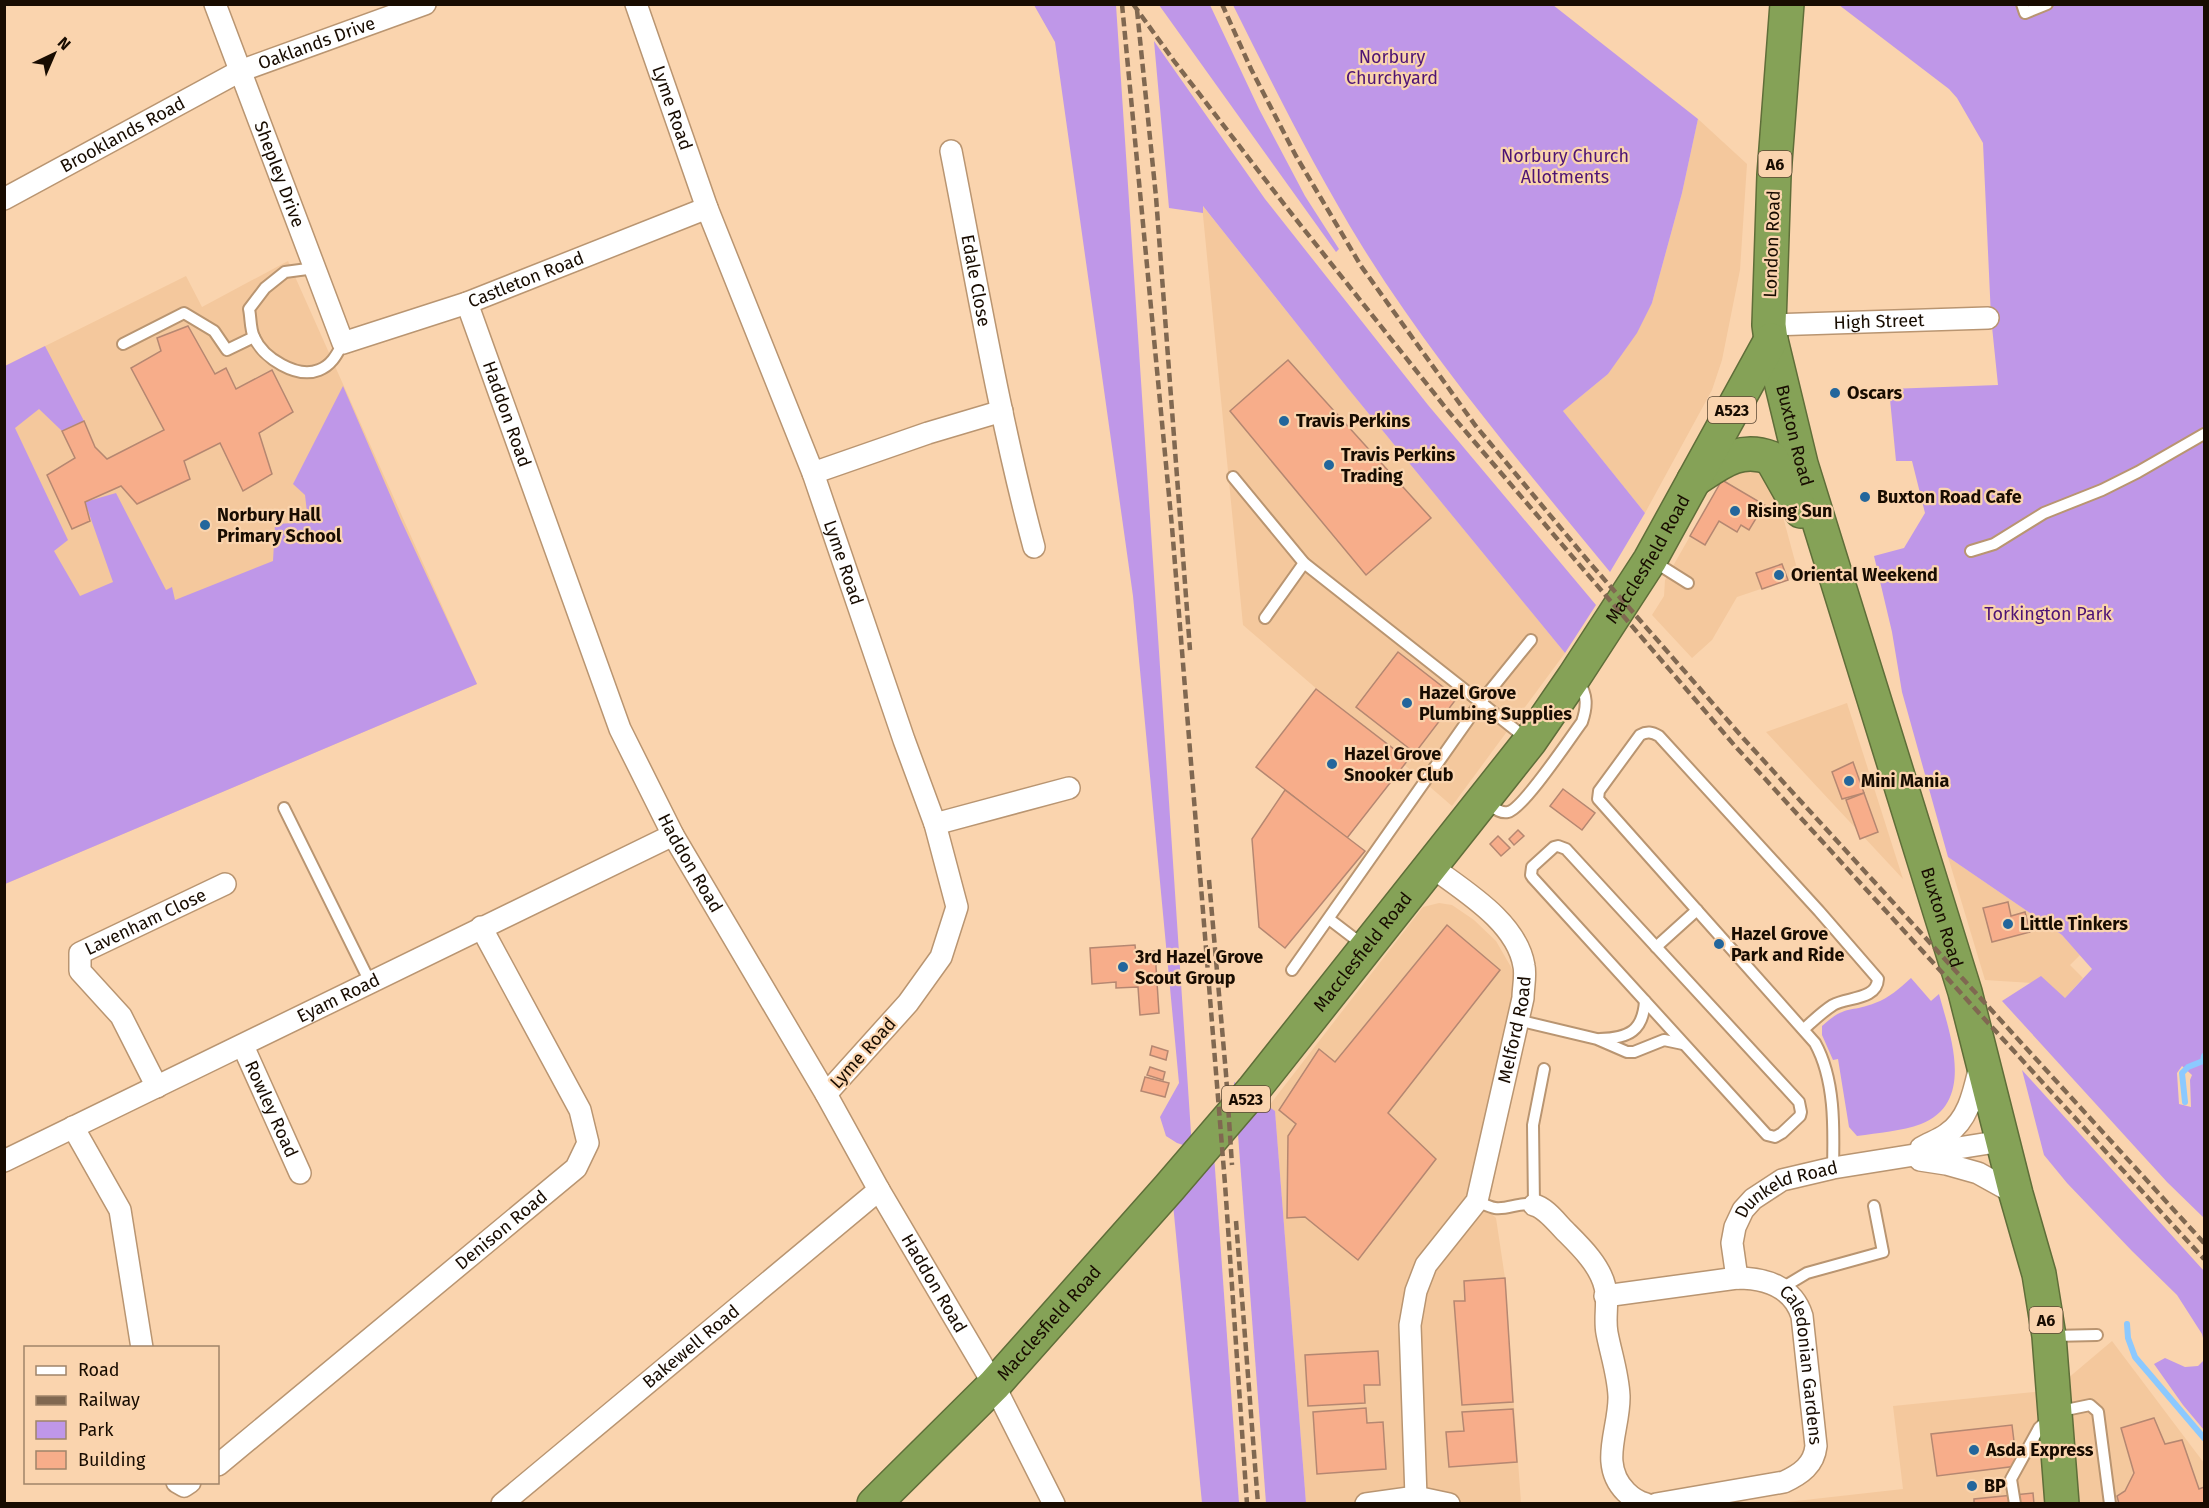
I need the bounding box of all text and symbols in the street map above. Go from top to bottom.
street label: Oaklands Drive [255,12,378,75]
north arrow [24,24,84,84]
text: N [54,33,74,54]
park label: Norbury Churchyard [1346,46,1438,89]
street label: Lyme Road [647,63,697,153]
street label: Brooklands Road [56,92,189,177]
street label: Shepley Drive [249,118,309,230]
park label: Norbury Church Allotments [1501,145,1629,188]
road number: A6 [1758,151,1792,177]
street label: London Road [1759,190,1785,298]
street label: Edale Close [956,233,995,329]
street label: Castleton Road [465,247,587,313]
street label: High Street [1833,309,1925,334]
street label: Haddon Road [478,358,536,470]
place label: Oscars [1847,382,1902,404]
street label: Buxton Road [1771,383,1818,489]
marker: Oscars [1828,386,1842,400]
road number: A523 [1708,397,1756,423]
place label: Travis Perkins [1296,410,1410,432]
marker: Travis Perkins [1277,414,1291,428]
place label: Travis Perkins Trading [1341,444,1455,487]
marker: Travis Perkins Trading [1322,458,1336,472]
place label: Buxton Road Cafe [1877,486,2022,508]
marker: Buxton Road Cafe [1858,490,1872,504]
street label: Macclesfield Road [1601,491,1695,628]
place label: Rising Sun [1747,500,1833,522]
place label: Norbury Hall Primary School [217,504,342,547]
marker: Rising Sun [1728,504,1742,518]
street label: Lyme Road [819,517,868,608]
marker: Norbury Hall Primary School [198,518,212,532]
place label: Oriental Weekend [1791,564,1938,586]
marker: Oriental Weekend [1772,568,1786,582]
park label: Torkington Park [1984,603,2113,625]
place label: Hazel Grove Plumbing Supplies [1419,682,1572,725]
marker: Hazel Grove Plumbing Supplies [1400,696,1414,710]
place label: Hazel Grove Snooker Club [1344,743,1454,786]
marker: Hazel Grove Snooker Club [1325,757,1339,771]
place label: Mini Mania [1861,770,1949,792]
marker: Mini Mania [1842,774,1856,788]
street label: Haddon Road [653,810,727,917]
street label: Buxton Road [1916,865,1968,970]
street label: Lavenham Close [81,884,210,960]
street label: Macclesfield Road [1309,888,1417,1016]
place label: Little Tinkers [2020,913,2128,935]
marker: Little Tinkers [2001,917,2015,931]
place label: Hazel Grove Park and Ride [1731,923,1844,966]
marker: Hazel Grove Park and Ride [1712,937,1726,951]
place label: 3rd Hazel Grove Scout Group [1134,946,1263,989]
marker: 3rd Hazel Grove Scout Group [1116,960,1130,974]
street label: Eyam Road [293,969,383,1028]
street label: Melford Road [1493,975,1536,1085]
street label: Lyme Road [825,1013,901,1093]
street label: Rowley Road [240,1057,303,1161]
road number: A523 [1222,1086,1270,1112]
street label: Dunkeld Road [1730,1156,1840,1221]
street label: Denison Road [451,1186,552,1275]
street label: Haddon Road [896,1230,972,1337]
street label: Macclesfield Road [992,1261,1106,1385]
street label: Caledonian Gardens [1775,1280,1827,1446]
street label: Bakewell Road [638,1300,744,1393]
road number: A6 [2030,1307,2062,1333]
legend [24,1346,219,1484]
text: Road [78,1359,120,1381]
text: Railway [78,1389,140,1411]
text: Park [78,1419,114,1441]
place label: Asda Express [1985,1439,2094,1461]
marker: Asda Express [1967,1443,1981,1457]
text: Building [78,1449,146,1471]
place label: BP [1984,1475,2006,1497]
marker: BP [1965,1479,1979,1493]

